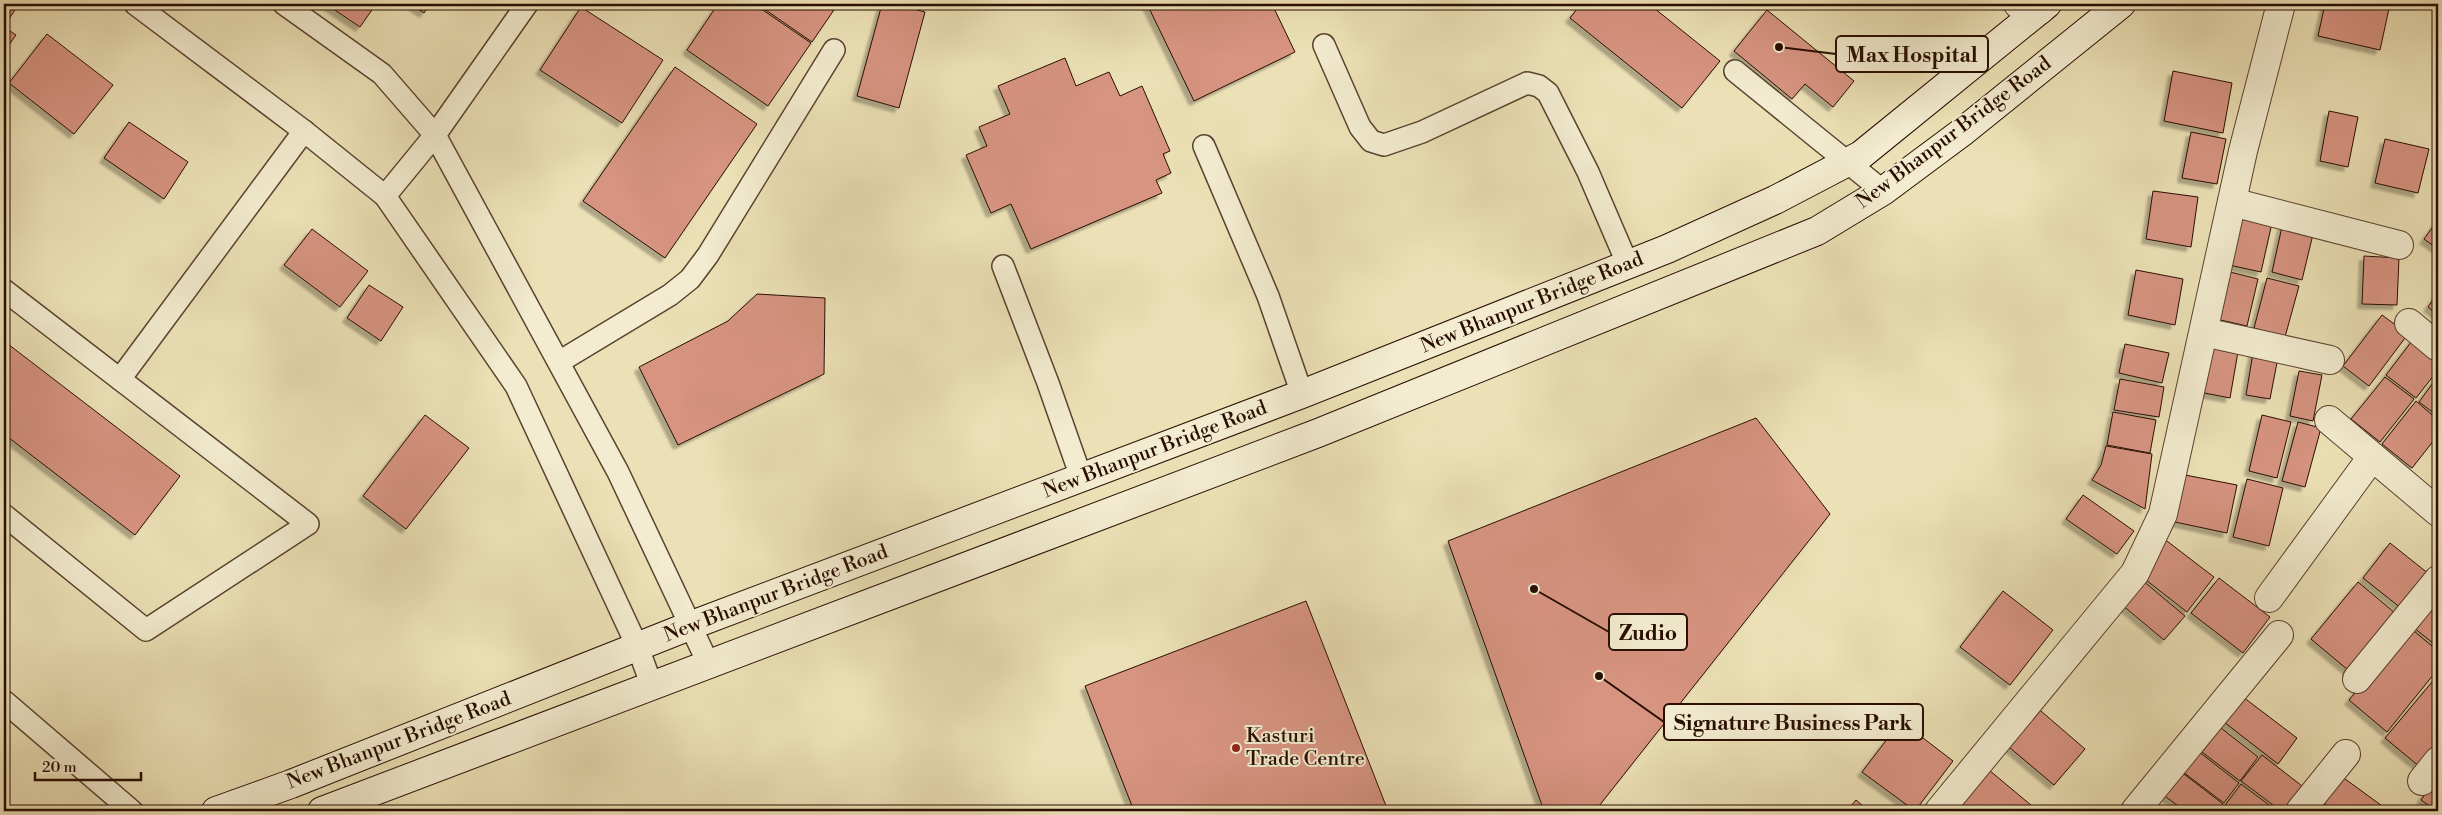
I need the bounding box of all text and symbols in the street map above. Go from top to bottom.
callout: Max Hospital [1836,36,1988,72]
text: Max Hospital [1846,43,1978,69]
street label: New Bhanpur Bridge Road [1851,51,2057,215]
street label: New Bhanpur Bridge Road [1417,247,1648,359]
street label: New Bhanpur Bridge Road [1039,395,1271,504]
street label: New Bhanpur Bridge Road [660,539,892,648]
callout: Zudio [1609,614,1687,650]
text: Zudio [1619,621,1677,647]
street label: New Bhanpur Bridge Road [283,686,515,795]
callout: Signature Business Park [1664,704,1923,740]
text: Signature Business Park [1674,711,1913,737]
place label: Kasturi Trade Centre [1246,724,1365,772]
marker: Kasturi Trade Centre [1230,742,1242,754]
scale bar [35,750,141,782]
text: 20 m [42,758,77,777]

